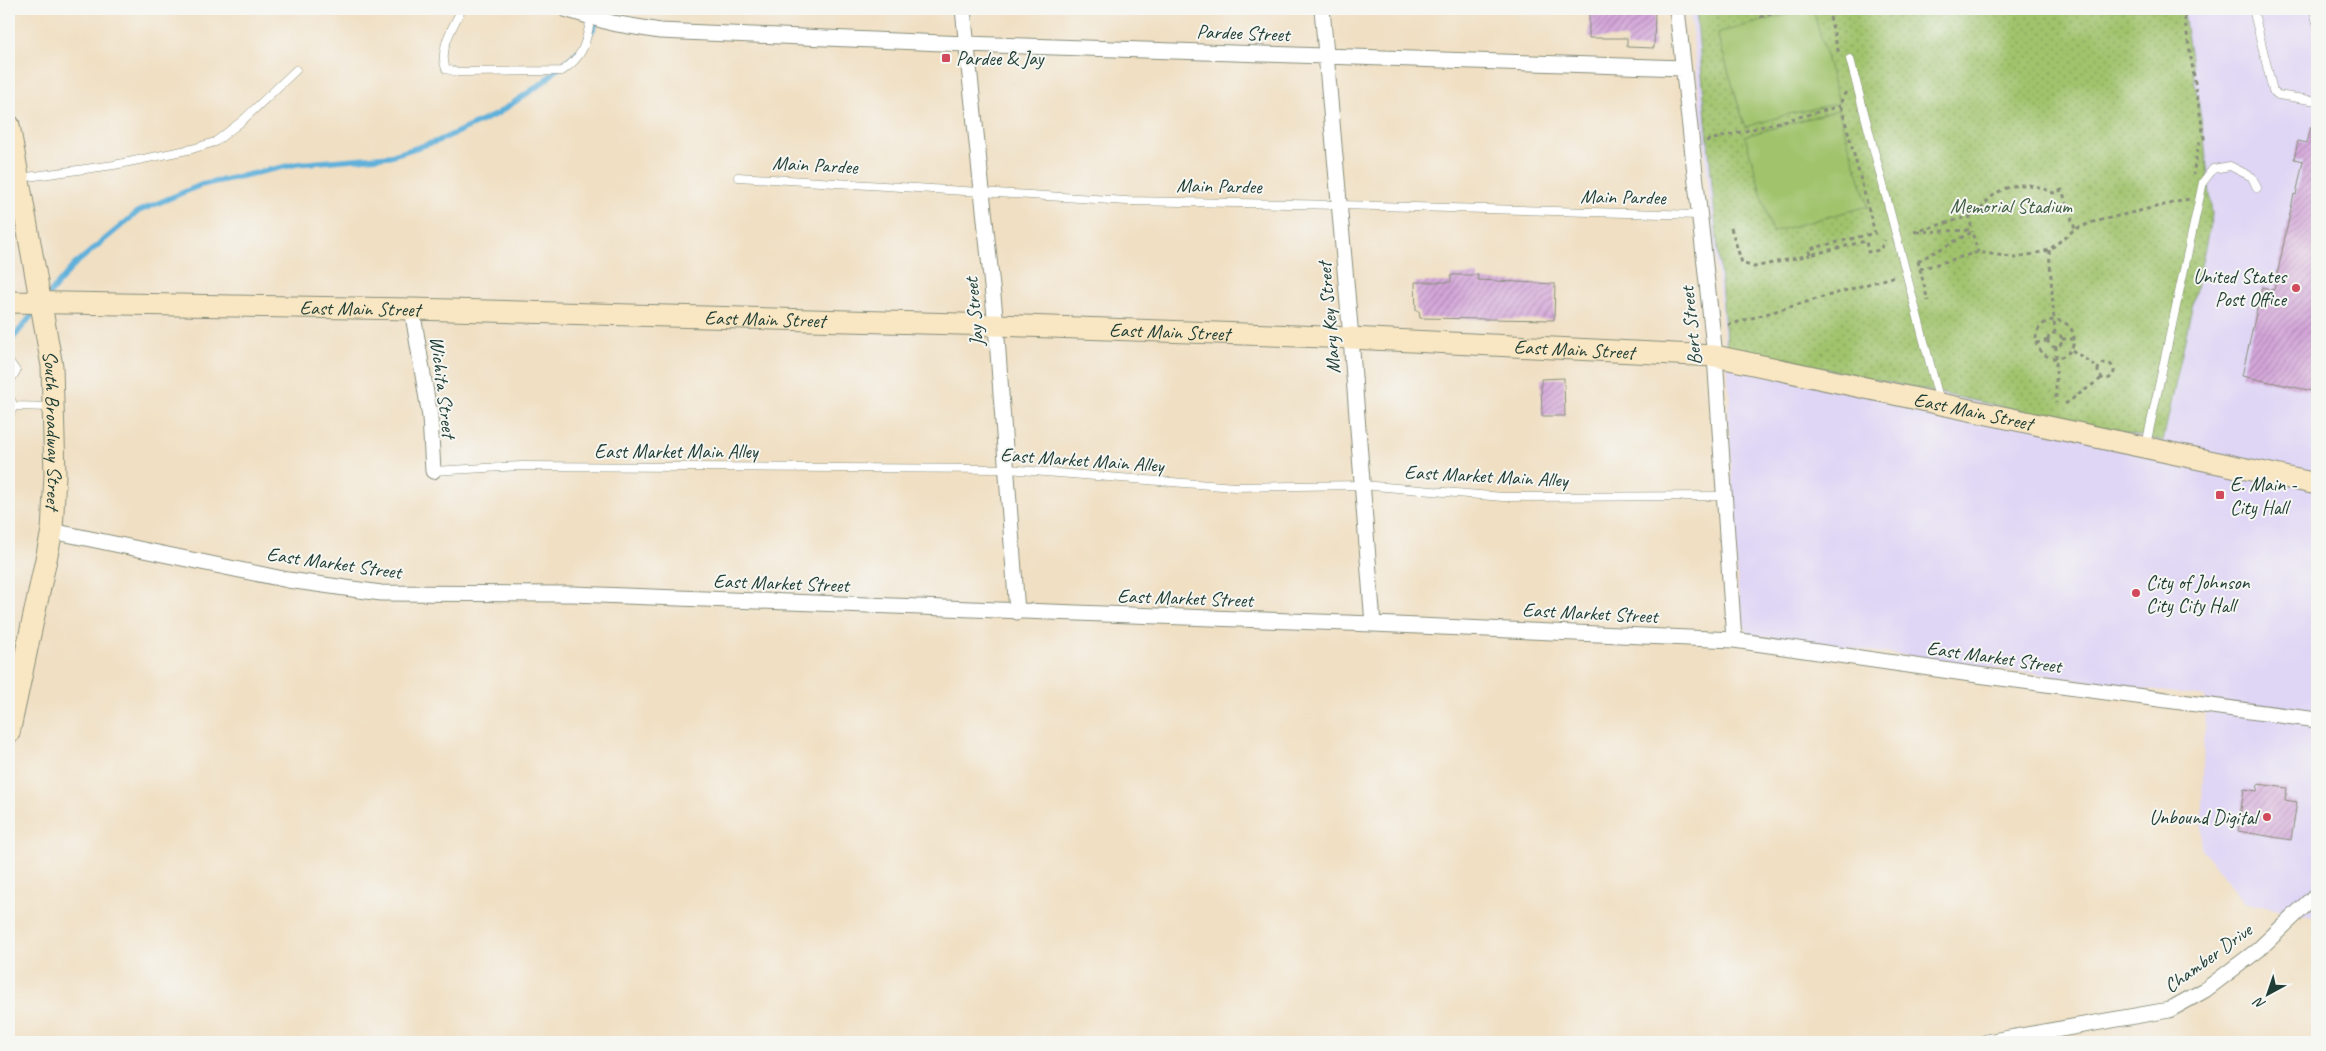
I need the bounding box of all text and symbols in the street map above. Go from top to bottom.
street label: Pardee Street [1196,19,1292,47]
place label: Pardee & Jay [956,46,1046,71]
marker: Pardee & Jay [940,52,952,64]
street label: Main Pardee [772,150,860,180]
street label: Main Pardee [1176,173,1263,199]
street label: Main Pardee [1580,184,1667,210]
park label: Memorial Stadium [1950,194,2073,219]
street label: Mary Key Street [1311,258,1346,375]
place label: United States Post Office [2193,264,2288,312]
street label: Jay Street [958,274,990,349]
marker: United States Post Office [2290,282,2302,294]
street label: Bert Street [1674,283,1708,366]
street label: East Main Street [299,295,424,322]
street label: East Main Street [704,305,829,333]
street label: East Main Street [1109,317,1234,346]
street label: East Main Street [1513,334,1639,365]
street label: Wichita Street [424,335,462,442]
street label: South Broadway Street [37,349,68,514]
street label: East Main Street [1912,386,2038,436]
street label: East Market Main Alley [594,439,760,464]
street label: East Market Main Alley [1000,442,1167,478]
street label: East Market Main Alley [1404,459,1570,493]
place label: E. Main - City Hall [2230,472,2298,520]
marker: E. Main - City Hall [2214,489,2226,501]
street label: East Market Street [265,541,405,585]
street label: East Market Street [713,568,852,598]
place label: City of Johnson City City Hall [2146,570,2251,618]
street label: East Market Street [1117,583,1256,613]
marker: City of Johnson City City Hall [2130,587,2142,599]
street label: East Market Street [1522,597,1661,629]
street label: East Market Street [1925,635,2065,679]
place label: Unbound Digital [2149,805,2261,830]
marker: Unbound Digital [2261,811,2273,823]
street label: Chamber Drive [2159,917,2258,998]
north arrow [2244,968,2294,1018]
text: N [2249,993,2269,1013]

